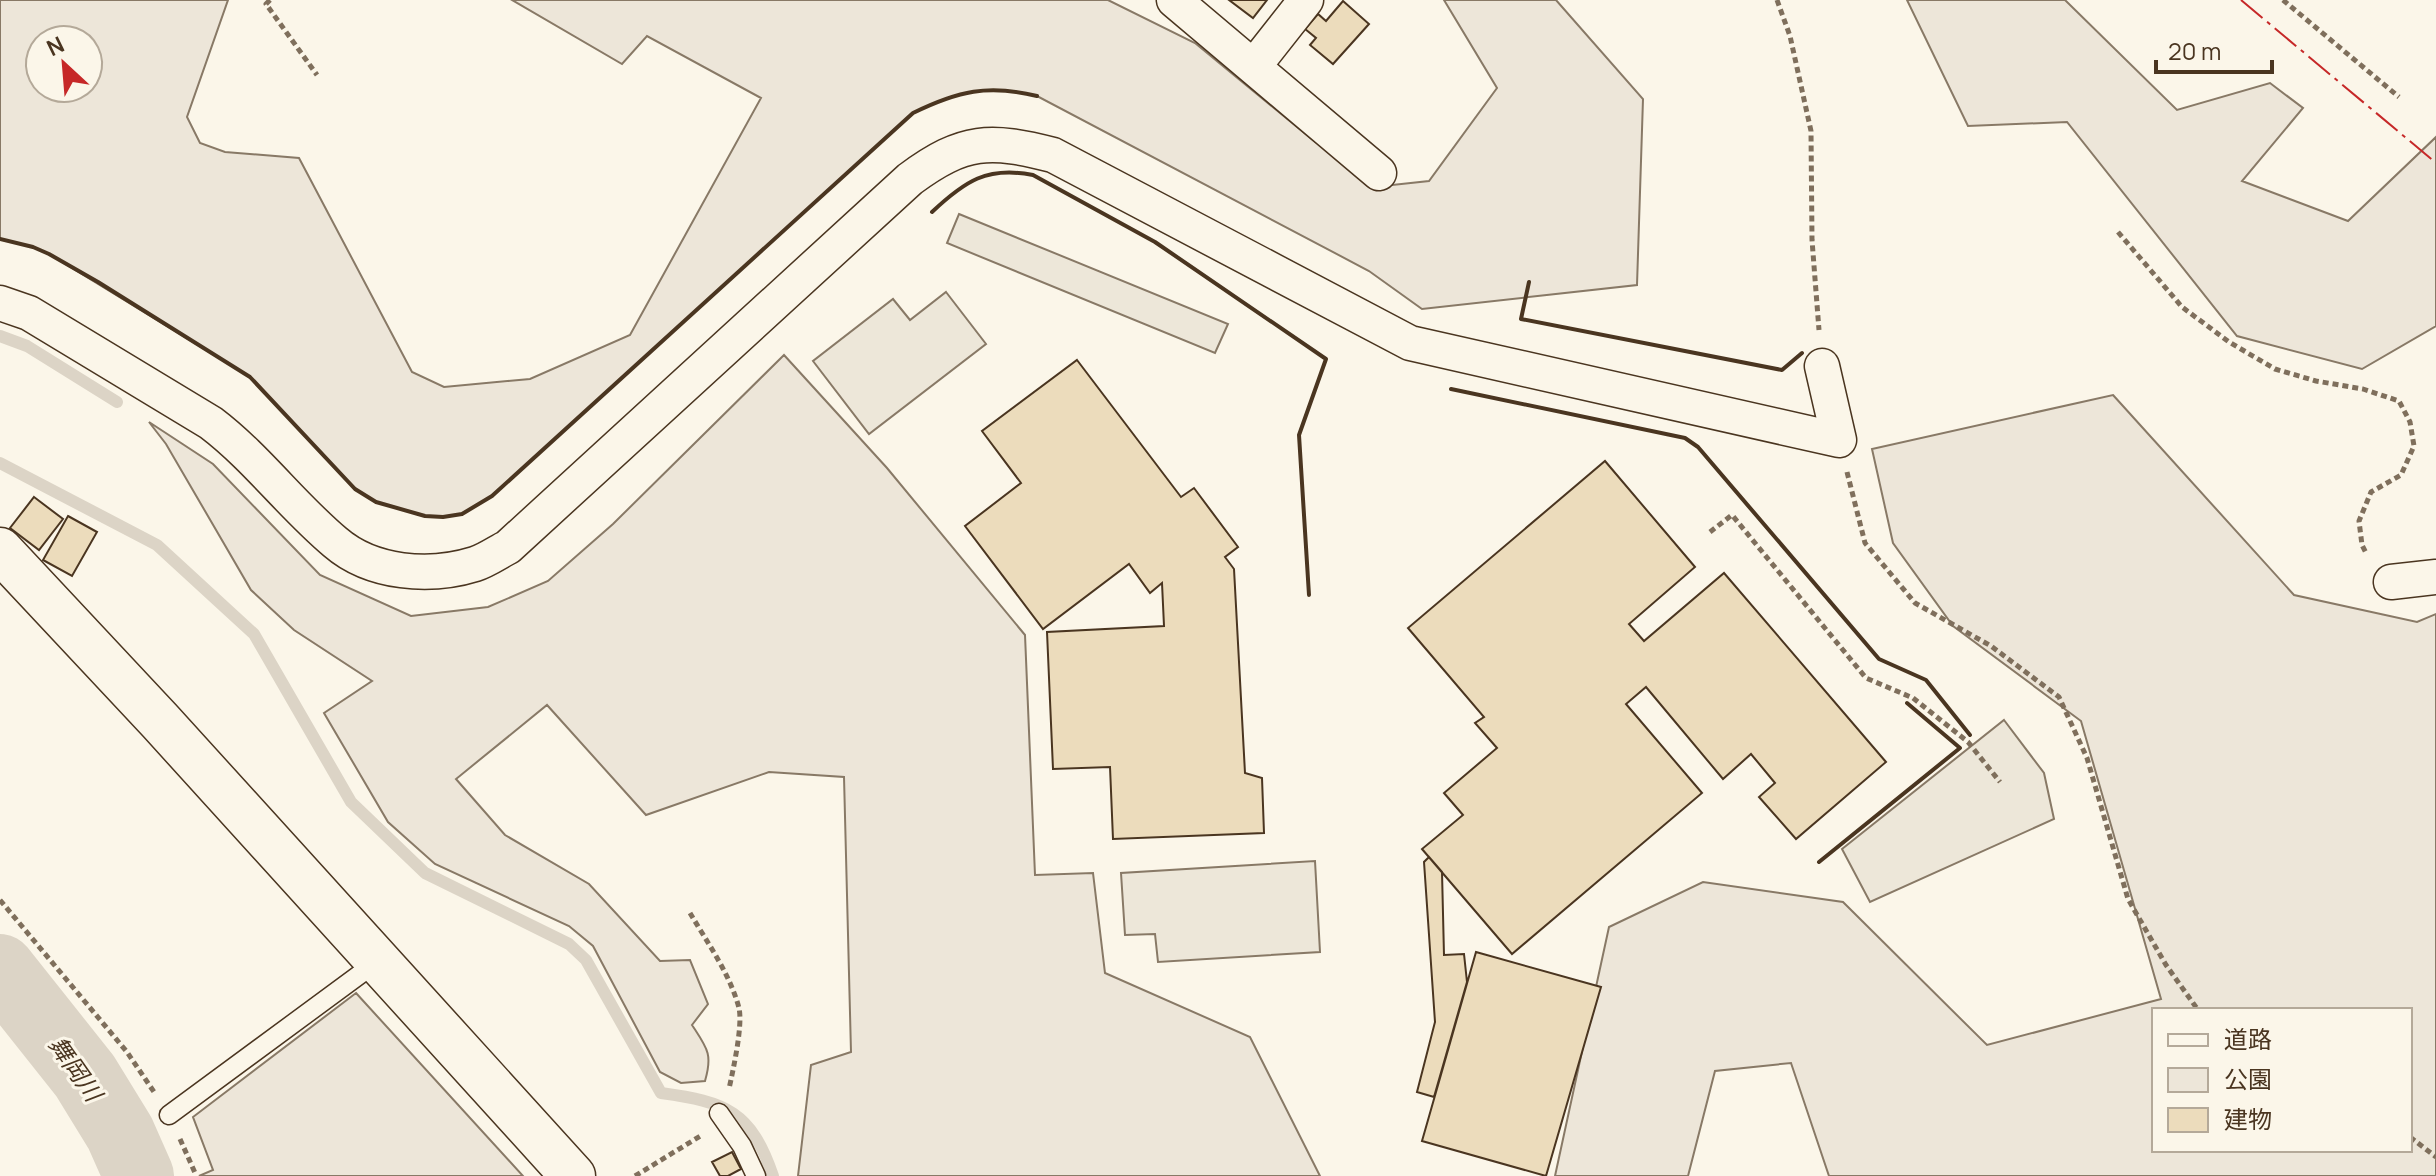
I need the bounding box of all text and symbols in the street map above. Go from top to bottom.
north arrow [24,24,104,104]
scale bar [2156,24,2272,74]
text: N [42,29,69,63]
text: 20 m [2168,34,2221,67]
legend [2152,1008,2412,1152]
text: 道路 [2224,1022,2272,1055]
water label: 舞岡川 [42,1029,112,1110]
text: 公園 [2224,1062,2272,1095]
text: 建物 [2224,1102,2272,1135]

